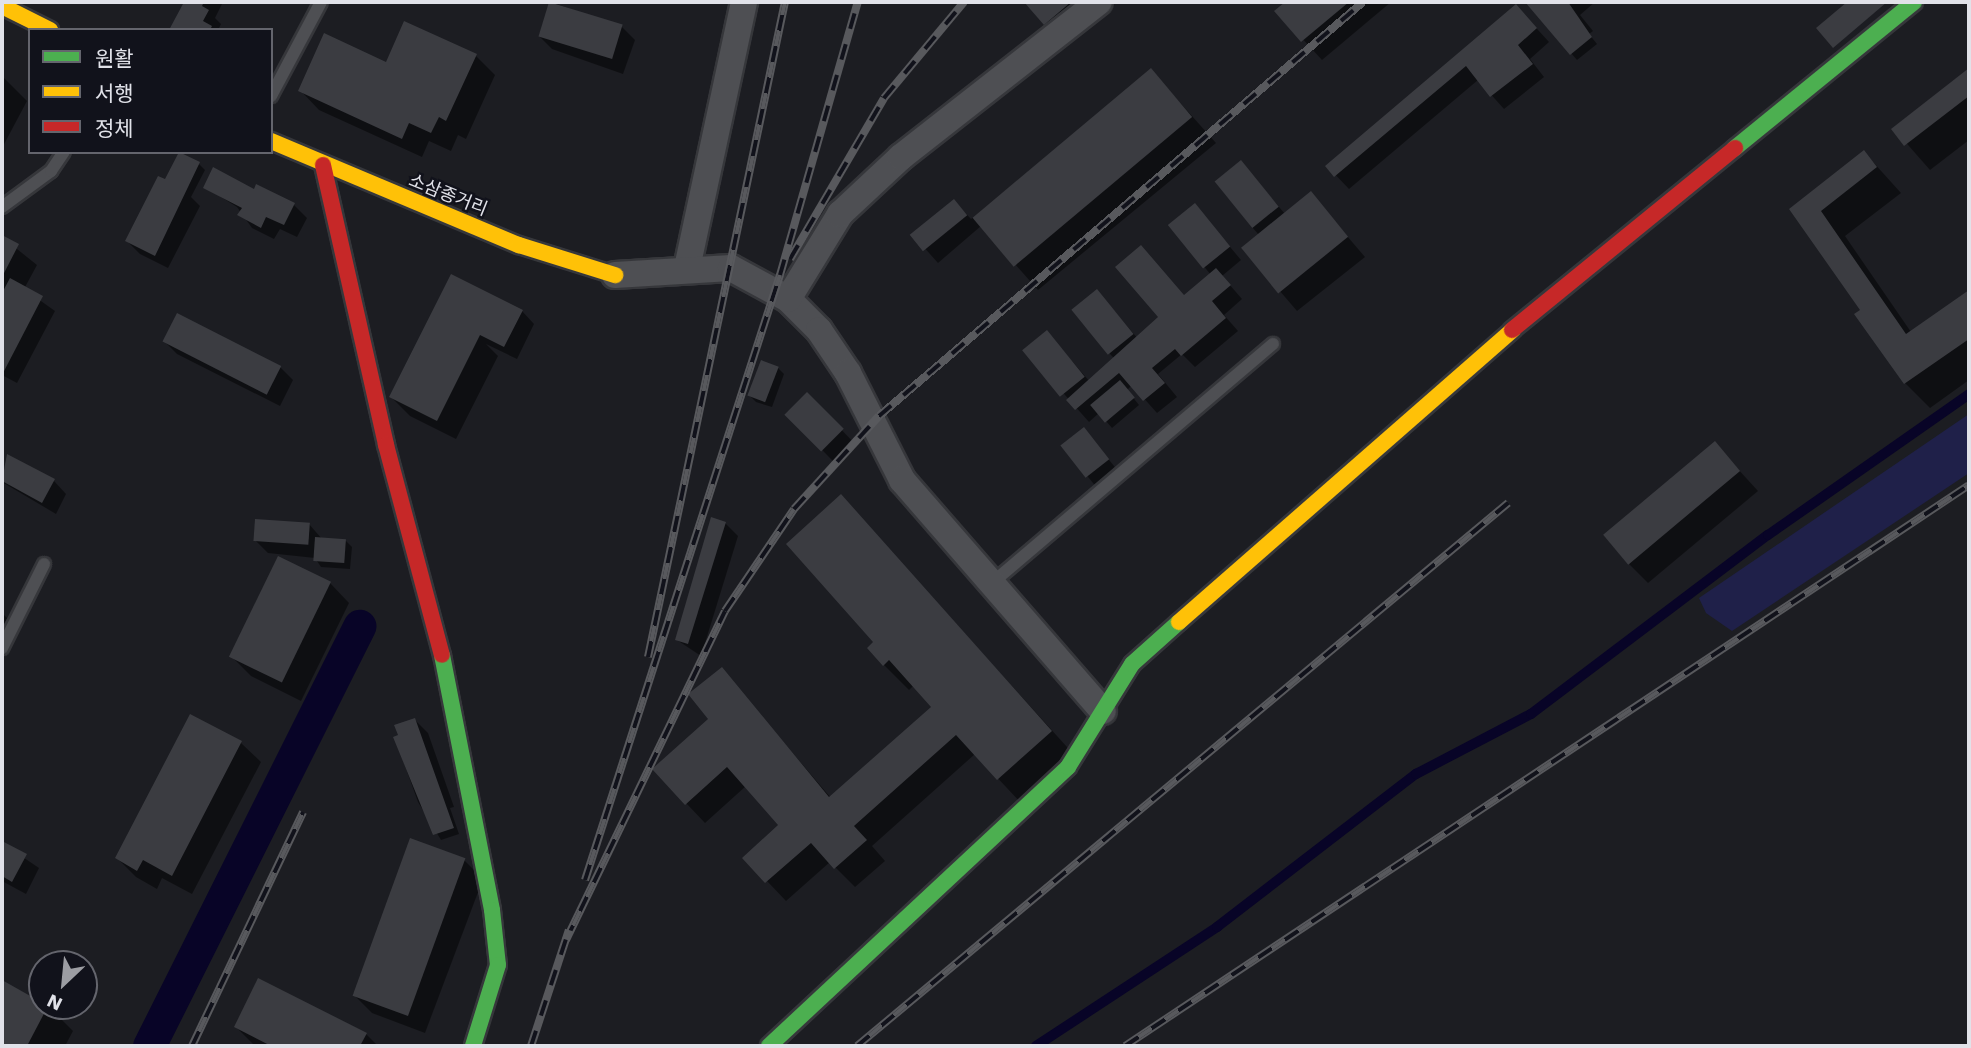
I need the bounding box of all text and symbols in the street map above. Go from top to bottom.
legend [28,28,273,154]
text: 원활 [95,46,134,71]
text: 서행 [95,81,134,106]
text: 정체 [95,116,134,141]
street label: 소삼종거리 [406,169,490,221]
north arrow [28,950,98,1020]
text: N [43,989,66,1016]

